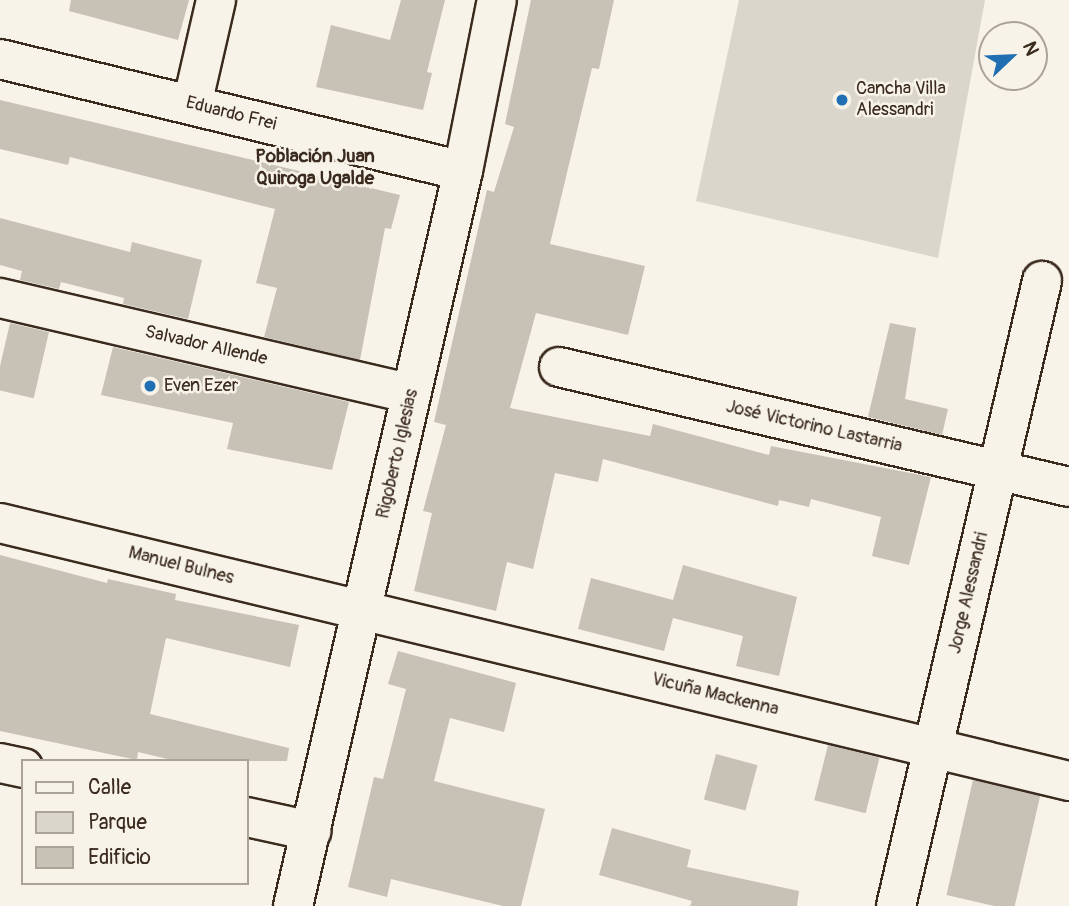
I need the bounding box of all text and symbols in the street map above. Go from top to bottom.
north arrow [978,21,1048,91]
text: N [1017,38,1044,59]
place label: Cancha Villa Alessandri [856,79,946,122]
street label: Eduardo Frei [183,92,279,136]
marker: Cancha Villa Alessandri [834,92,850,108]
district label: Población Juan Quiroga Ugalde [255,146,375,190]
street label: Salvador Allende [143,321,269,371]
place label: Even Ezer [164,375,238,397]
marker: Even Ezer [142,378,158,394]
street label: Rigoberto Iglesias [373,387,423,521]
street label: José Victorino Lastarria [724,396,904,458]
street label: Jorge Alessandri [945,530,993,656]
street label: Manuel Bulnes [126,542,236,590]
street label: Vicuña Mackenna [649,669,781,721]
legend [21,759,248,885]
text: Calle [88,774,131,801]
text: Parque [88,809,147,836]
text: Edificio [88,844,151,871]

